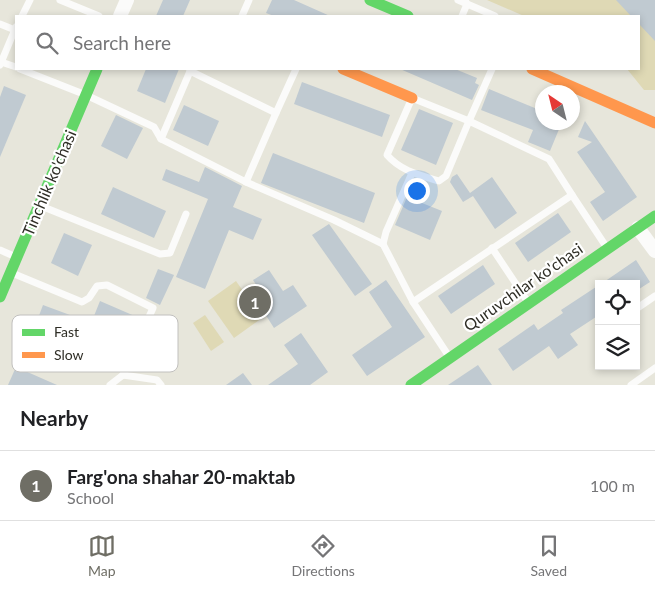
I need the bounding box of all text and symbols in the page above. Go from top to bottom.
search box [15,15,640,70]
icon: search [33,29,61,57]
text: Search here [73,31,171,54]
north arrow [535,85,580,130]
street label: Tinchlik ko'chasi [18,127,79,239]
your location [404,178,430,204]
street label: Quruvchilar ko'chasi [460,238,586,335]
map controls [595,280,640,370]
button: locate [595,280,640,325]
pin: 1 [239,283,271,321]
legend [12,315,178,372]
text: Fast [54,323,79,340]
button: layers [595,325,640,370]
text: Slow [54,346,84,363]
text: Nearby [20,405,88,430]
text: Farg'ona shahar 20-maktab [67,465,295,488]
text: 1 [31,476,41,495]
text: 100 m [590,476,635,495]
text: School [67,488,114,507]
tab: Map [88,532,116,579]
tab: Directions [292,532,355,579]
tab: Saved [531,532,567,579]

